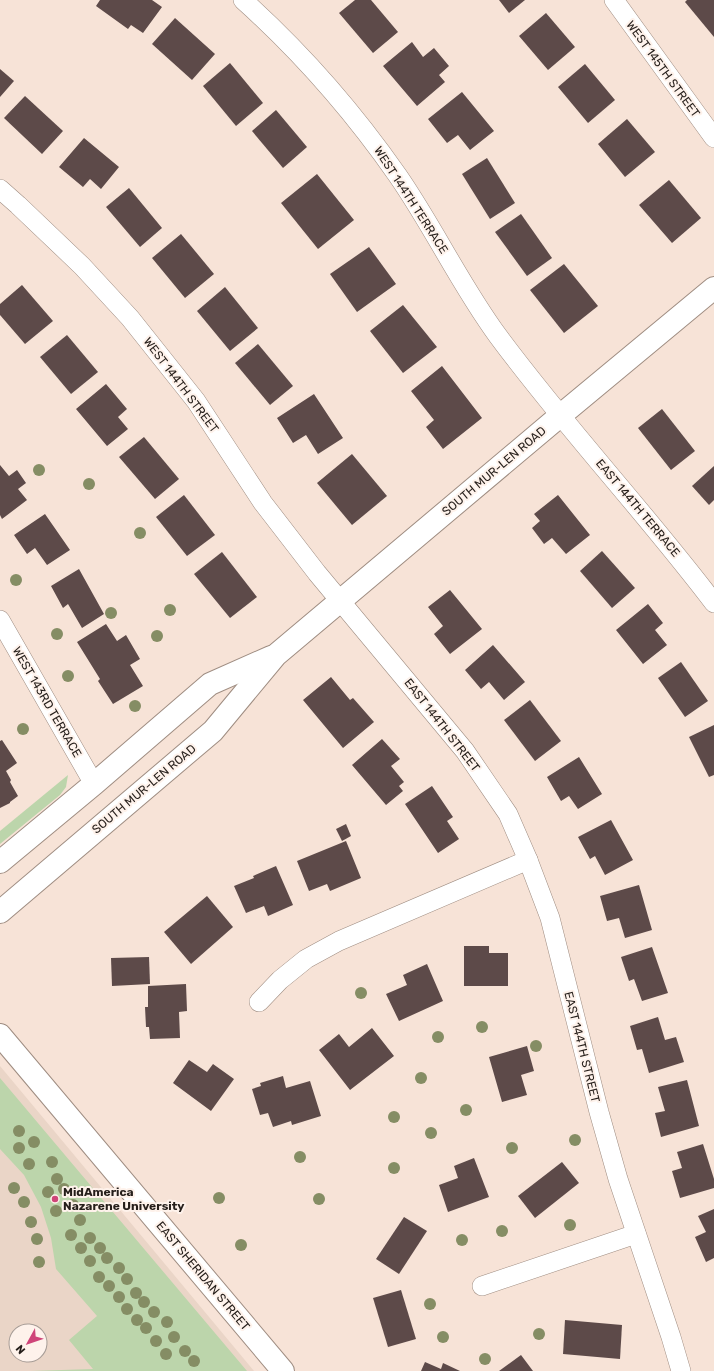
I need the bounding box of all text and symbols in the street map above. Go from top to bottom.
street label: WEST 145TH STREET [623,18,703,120]
street label: WEST 144TH TERRACE [371,144,451,256]
street label: WEST 144TH STREET [141,335,221,435]
street label: SOUTH MUR-LEN ROAD [439,423,549,519]
street label: EAST 144TH TERRACE [593,456,683,560]
street label: WEST 143RD TERRACE [10,644,84,760]
street label: EAST 144TH STREET [401,676,483,774]
street label: SOUTH MUR-LEN ROAD [89,741,199,837]
street label: EAST 144TH STREET [561,990,603,1104]
place label: MidAmerica Nazarene University [63,1185,185,1213]
marker: MidAmerica Nazarene University [50,1194,60,1204]
street label: EAST SHERIDAN STREET [153,1219,253,1333]
north arrow [8,1323,48,1363]
text: N [13,1342,28,1356]

